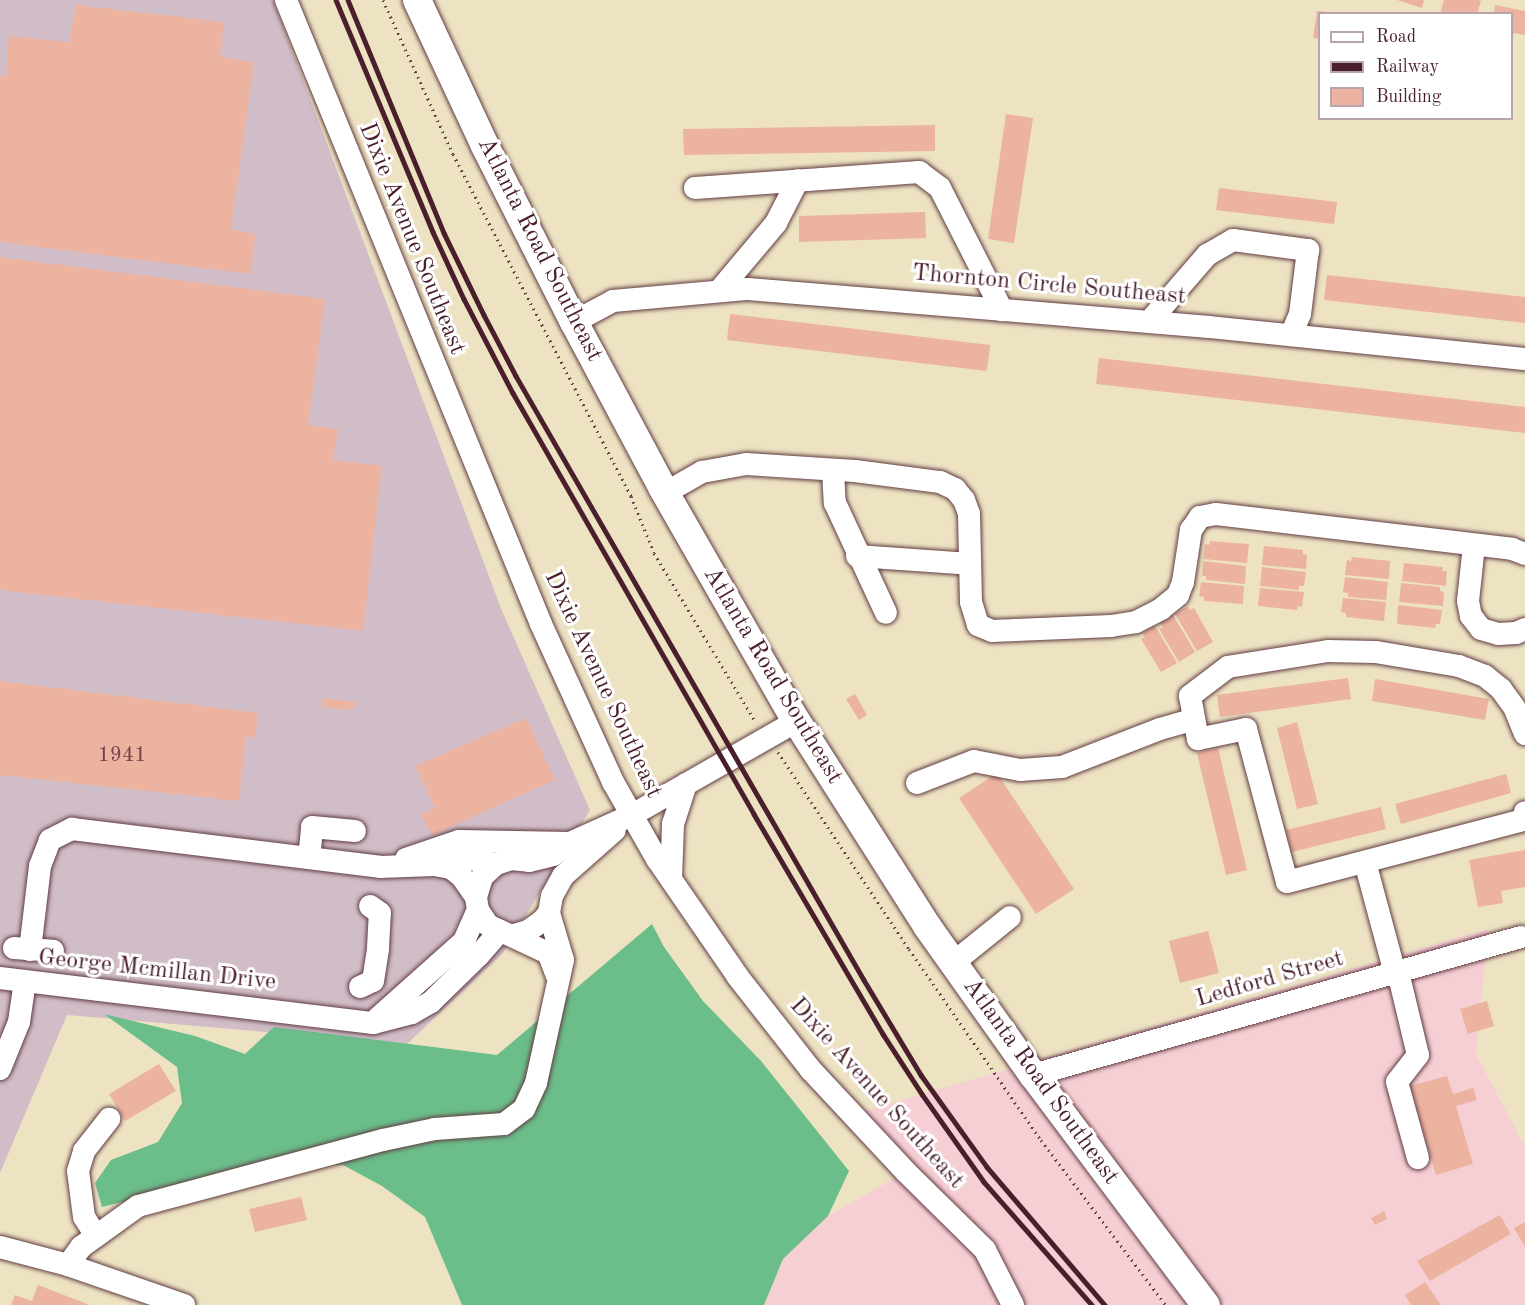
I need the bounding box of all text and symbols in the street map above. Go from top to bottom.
legend [1318,12,1513,120]
text: Road [1376,28,1416,46]
text: Railway [1376,58,1439,76]
text: Building [1376,88,1441,106]
street label: Dixie Avenue Southeast [351,119,471,359]
street label: Atlanta Road Southeast [470,133,608,367]
street label: Thornton Circle Southeast [911,260,1187,312]
street label: Atlanta Road Southeast [696,562,848,790]
street label: Dixie Avenue Southeast [537,567,667,803]
house number: 1941 [98,743,146,769]
street label: George Mcmillan Drive [37,944,277,998]
street label: Ledford Street [1193,945,1347,1015]
street label: Atlanta Road Southeast [955,973,1125,1191]
street label: Dixie Avenue Southeast [782,992,970,1196]

